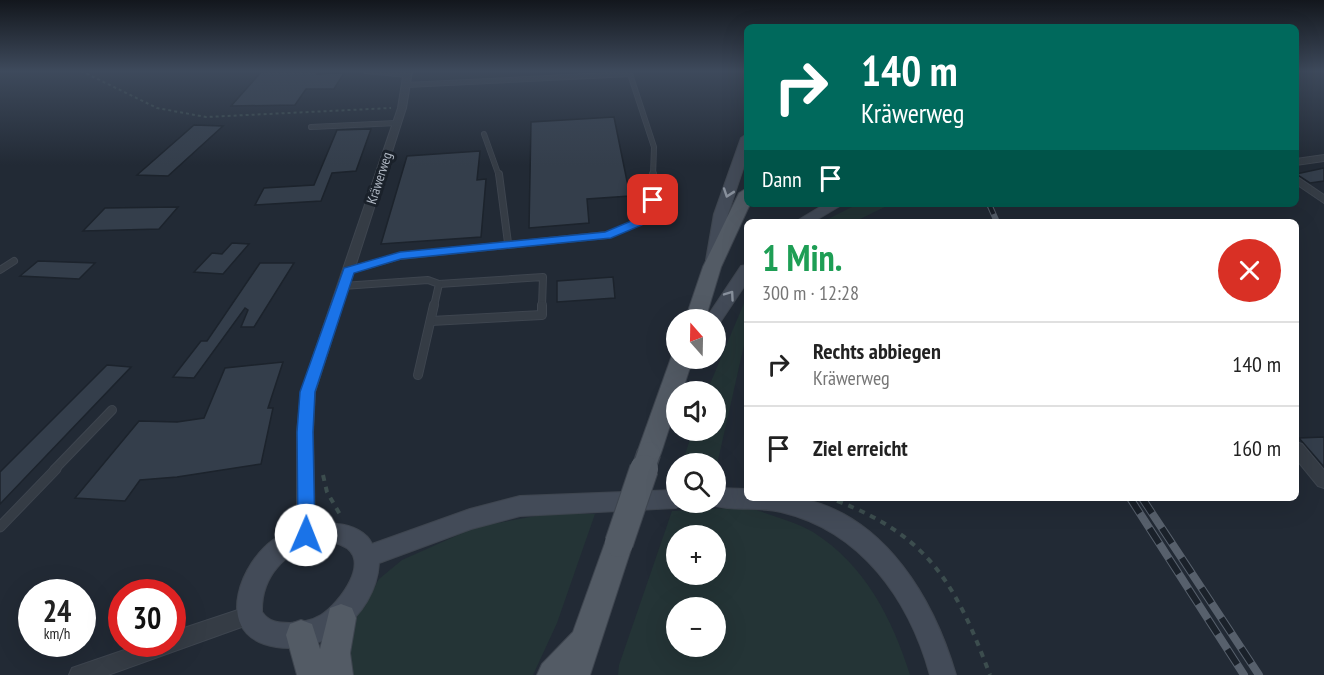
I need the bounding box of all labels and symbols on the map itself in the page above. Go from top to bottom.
street label: Kräwerweg [362,150,396,206]
pin [627,174,678,225]
one-way arrow [723,187,736,198]
one-way arrow [723,290,734,301]
north arrow [666,309,726,369]
position arrow [274,503,338,567]
speed limit sign: 30 [108,579,186,657]

